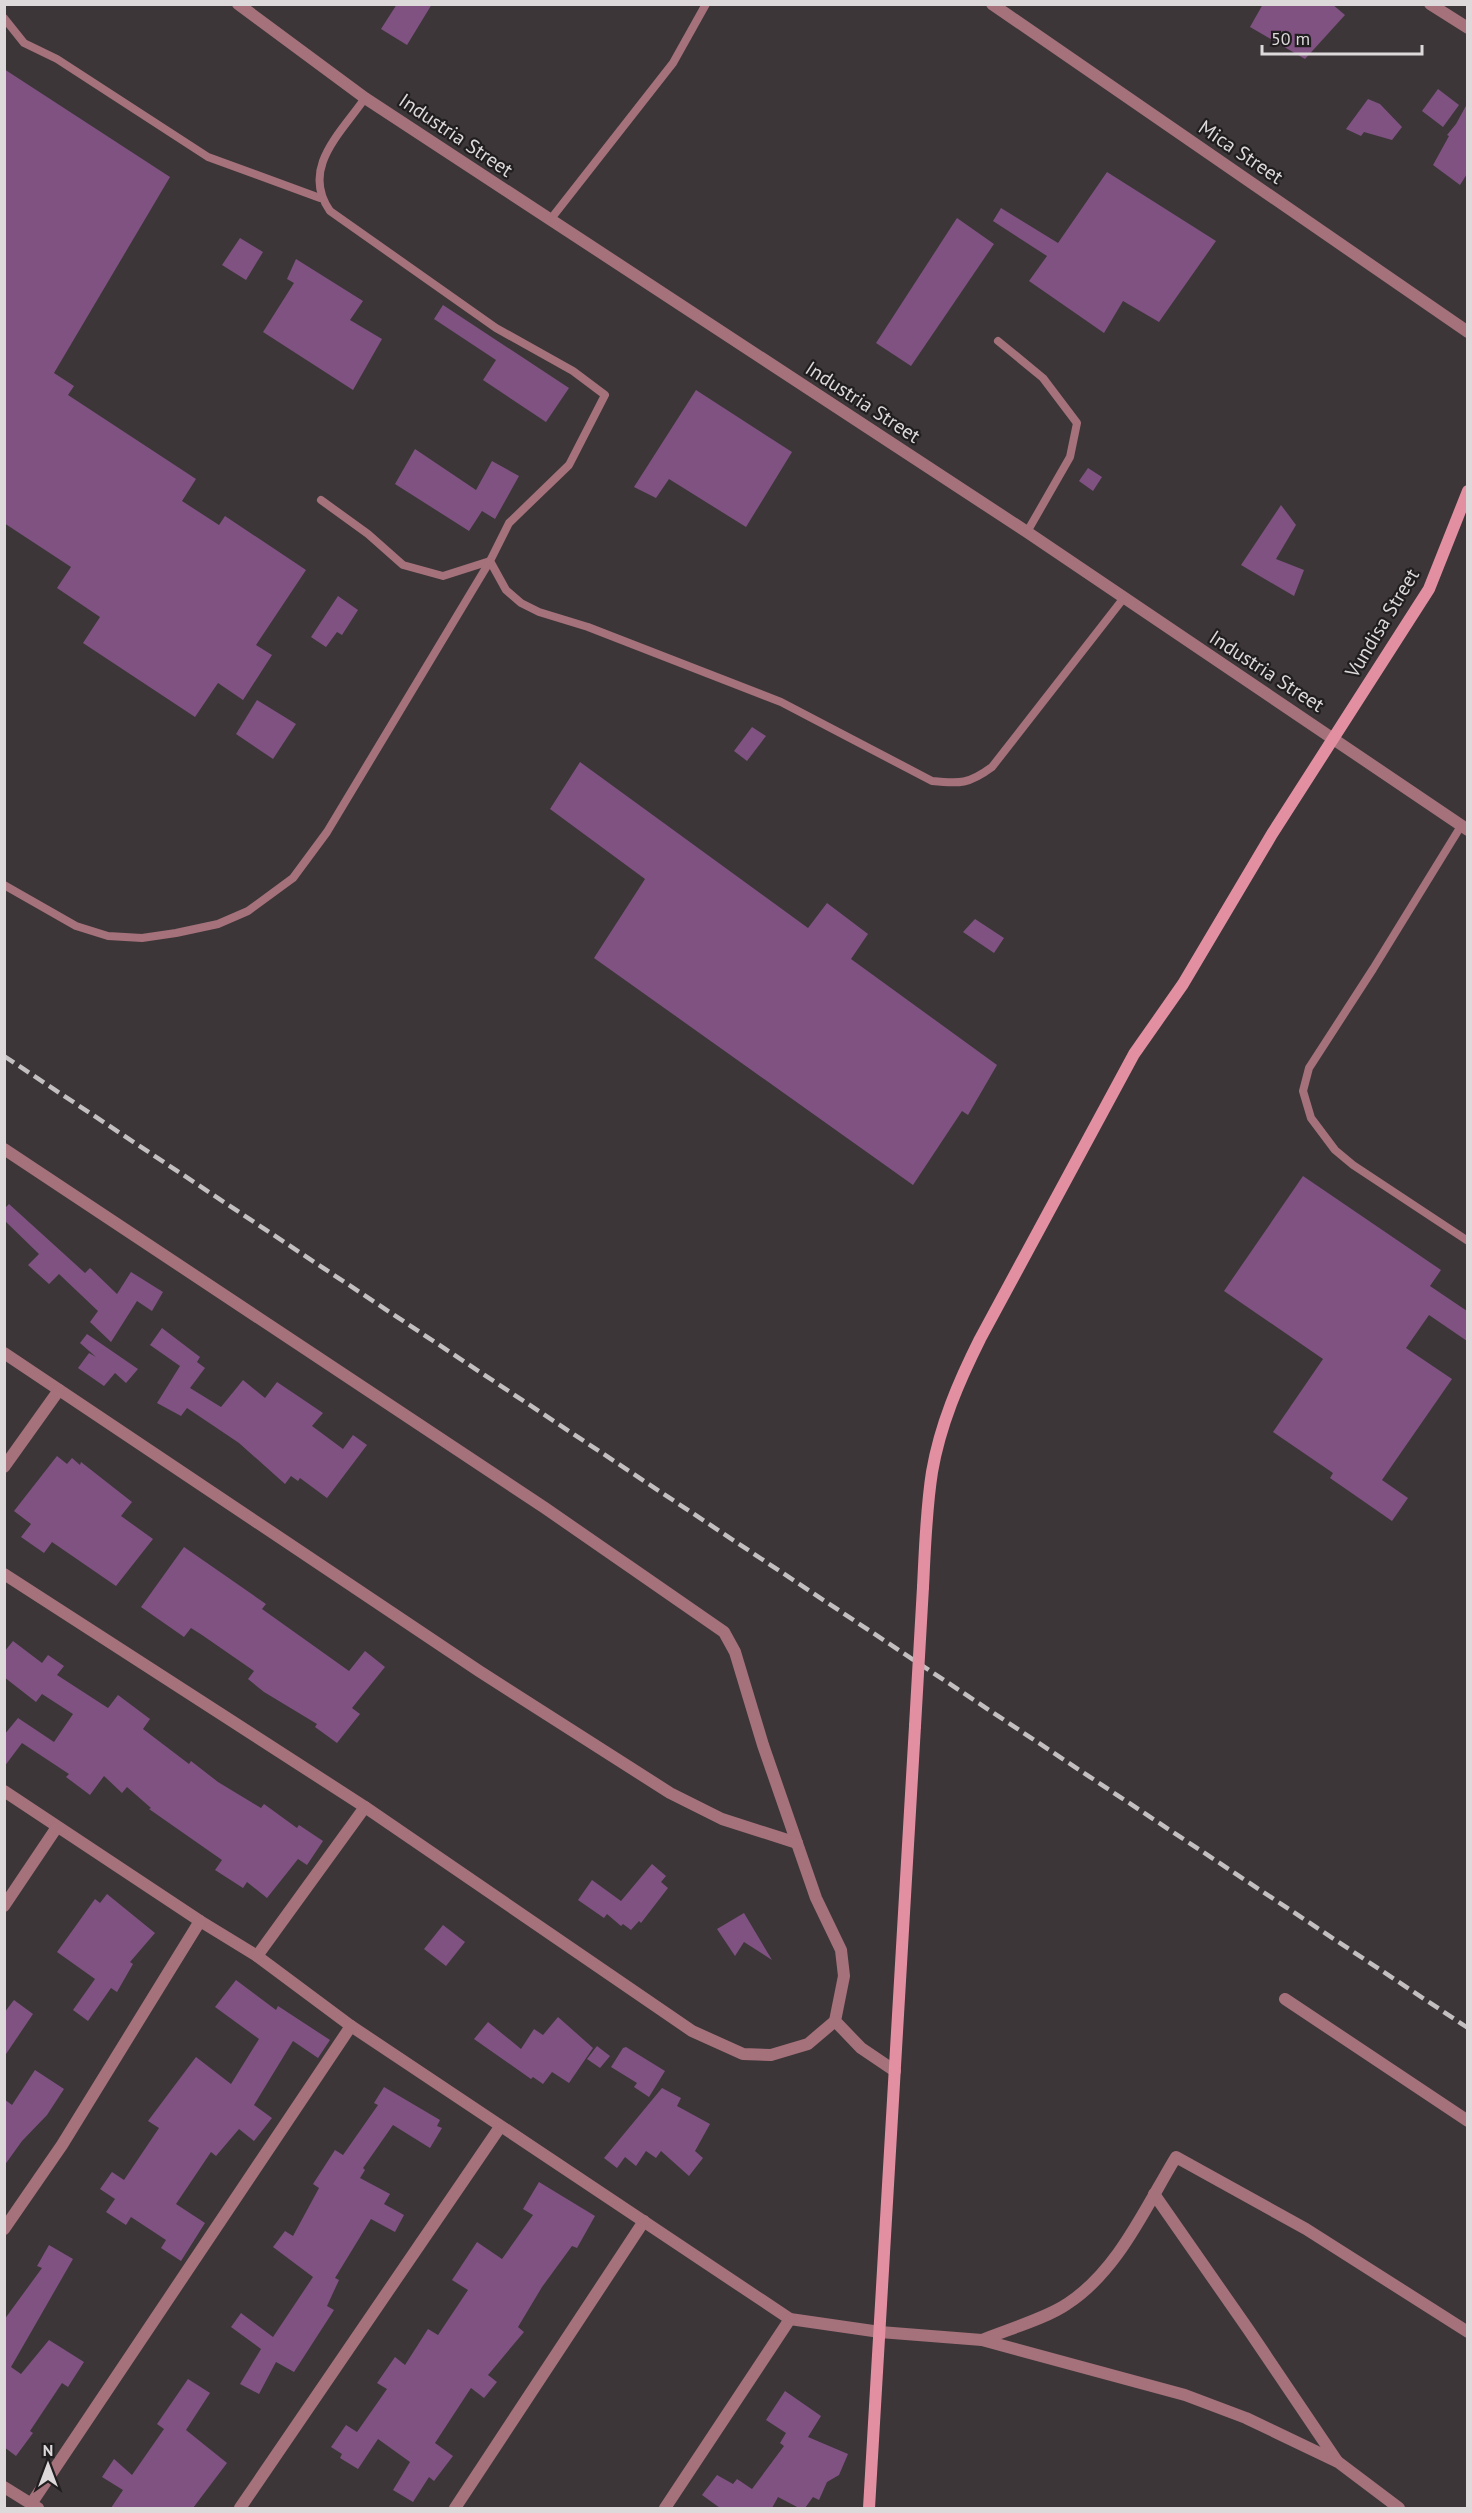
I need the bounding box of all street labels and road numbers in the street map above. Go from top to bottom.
street label: Industria Street [394,87,518,183]
street label: Mica Street [1194,114,1288,190]
street label: Industria Street [801,355,926,449]
street label: Vundisa Street [1339,563,1425,683]
street label: Industria Street [1205,624,1330,718]

